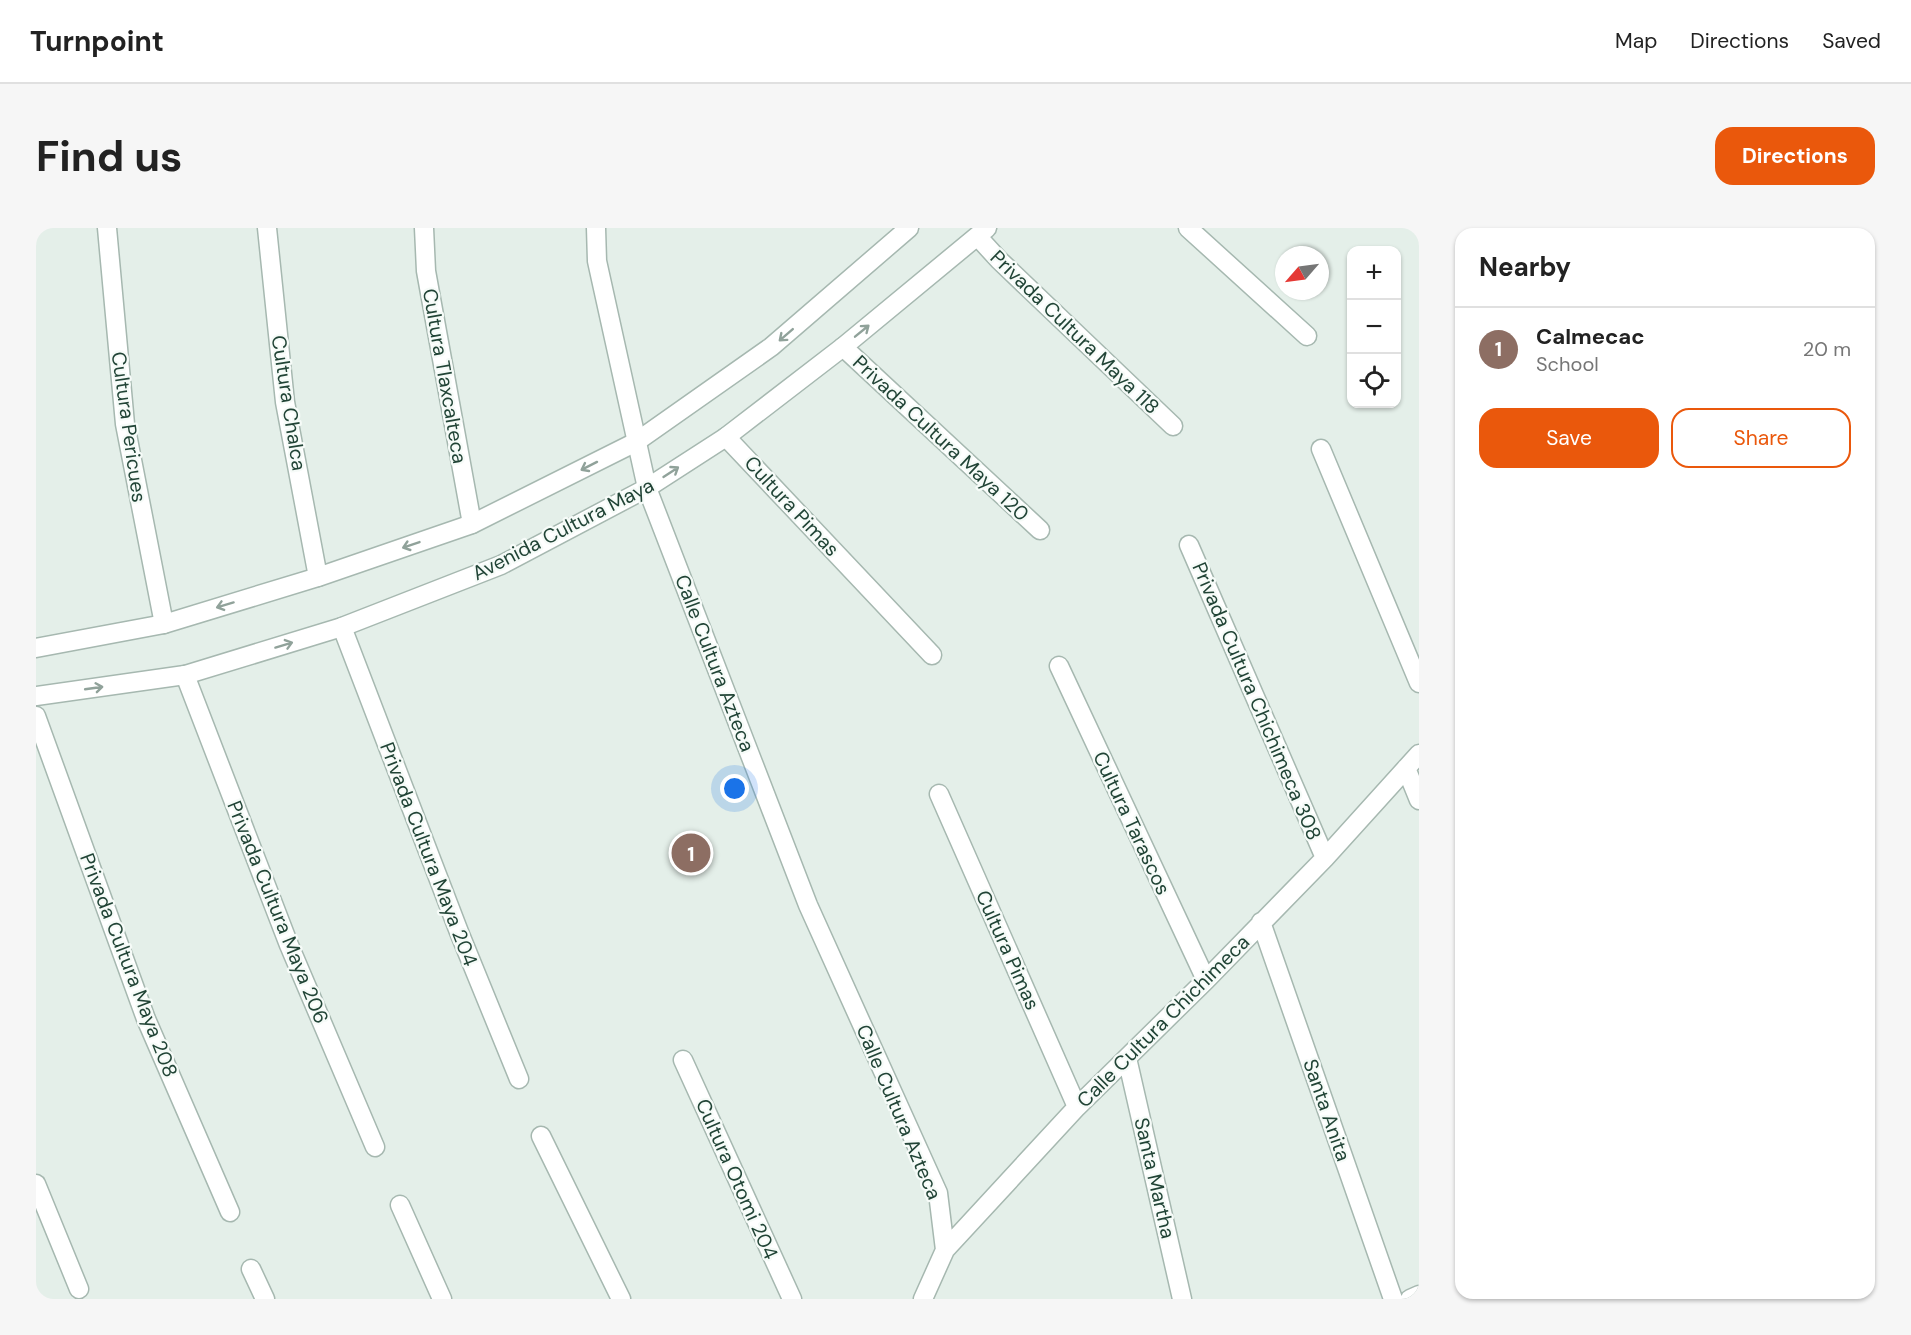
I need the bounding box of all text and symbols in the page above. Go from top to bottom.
text: Turnpoint [30,23,164,60]
text: Map [1615,27,1657,55]
text: Directions [1690,27,1789,55]
text: Saved [1822,27,1881,55]
button: Directions [1715,127,1875,185]
text: Find us [36,129,182,184]
street label: Privada Cultura Maya 118 [985,244,1165,420]
north arrow [1275,246,1329,300]
map controls [1347,246,1401,408]
button: + [1347,246,1401,300]
text: Nearby [1479,250,1571,284]
street label: Cultura Tlaxcalteca [417,286,473,466]
button: − [1347,300,1401,354]
text: Calmecac [1536,322,1645,351]
one-way arrow [854,325,870,338]
one-way arrow [778,328,793,342]
street label: Cultura Chalca [265,333,313,473]
text: 1 [1495,336,1502,362]
text: 20 m [1803,336,1851,362]
street label: Privada Cultura Maya 120 [847,349,1035,527]
street label: Cultura Pericues [106,350,152,504]
text: School [1536,351,1599,377]
button: locate [1347,354,1401,408]
button: Save [1479,408,1659,468]
button: Share [1671,408,1851,468]
street label: Cultura Pimas [739,450,845,562]
one-way arrow [580,461,598,472]
one-way arrow [663,466,680,479]
street label: Avenida Cultura Maya [468,472,658,586]
one-way arrow [402,540,421,551]
street label: Privada Cultura Chichimeca 308 [1187,558,1327,844]
street label: Calle Cultura Azteca [669,571,761,755]
one-way arrow [216,600,235,611]
one-way arrow [274,639,293,650]
one-way arrow [83,682,103,693]
street label: Privada Cultura Maya 204 [374,738,484,970]
street label: Cultura Tarascos [1087,747,1177,899]
your location [720,774,749,803]
street label: Privada Cultura Maya 206 [221,797,335,1027]
pin: 1 [672,830,710,876]
street label: Privada Cultura Maya 208 [74,849,184,1081]
street label: Cultura Pimas [970,886,1046,1014]
street label: Calle Cultura Chichimeca [1071,929,1255,1113]
street label: Calle Cultura Azteca [850,1021,948,1203]
street label: Santa Anita [1297,1056,1357,1164]
street label: Cultura Otomi 204 [690,1095,784,1263]
street label: Santa Martha [1128,1115,1182,1241]

